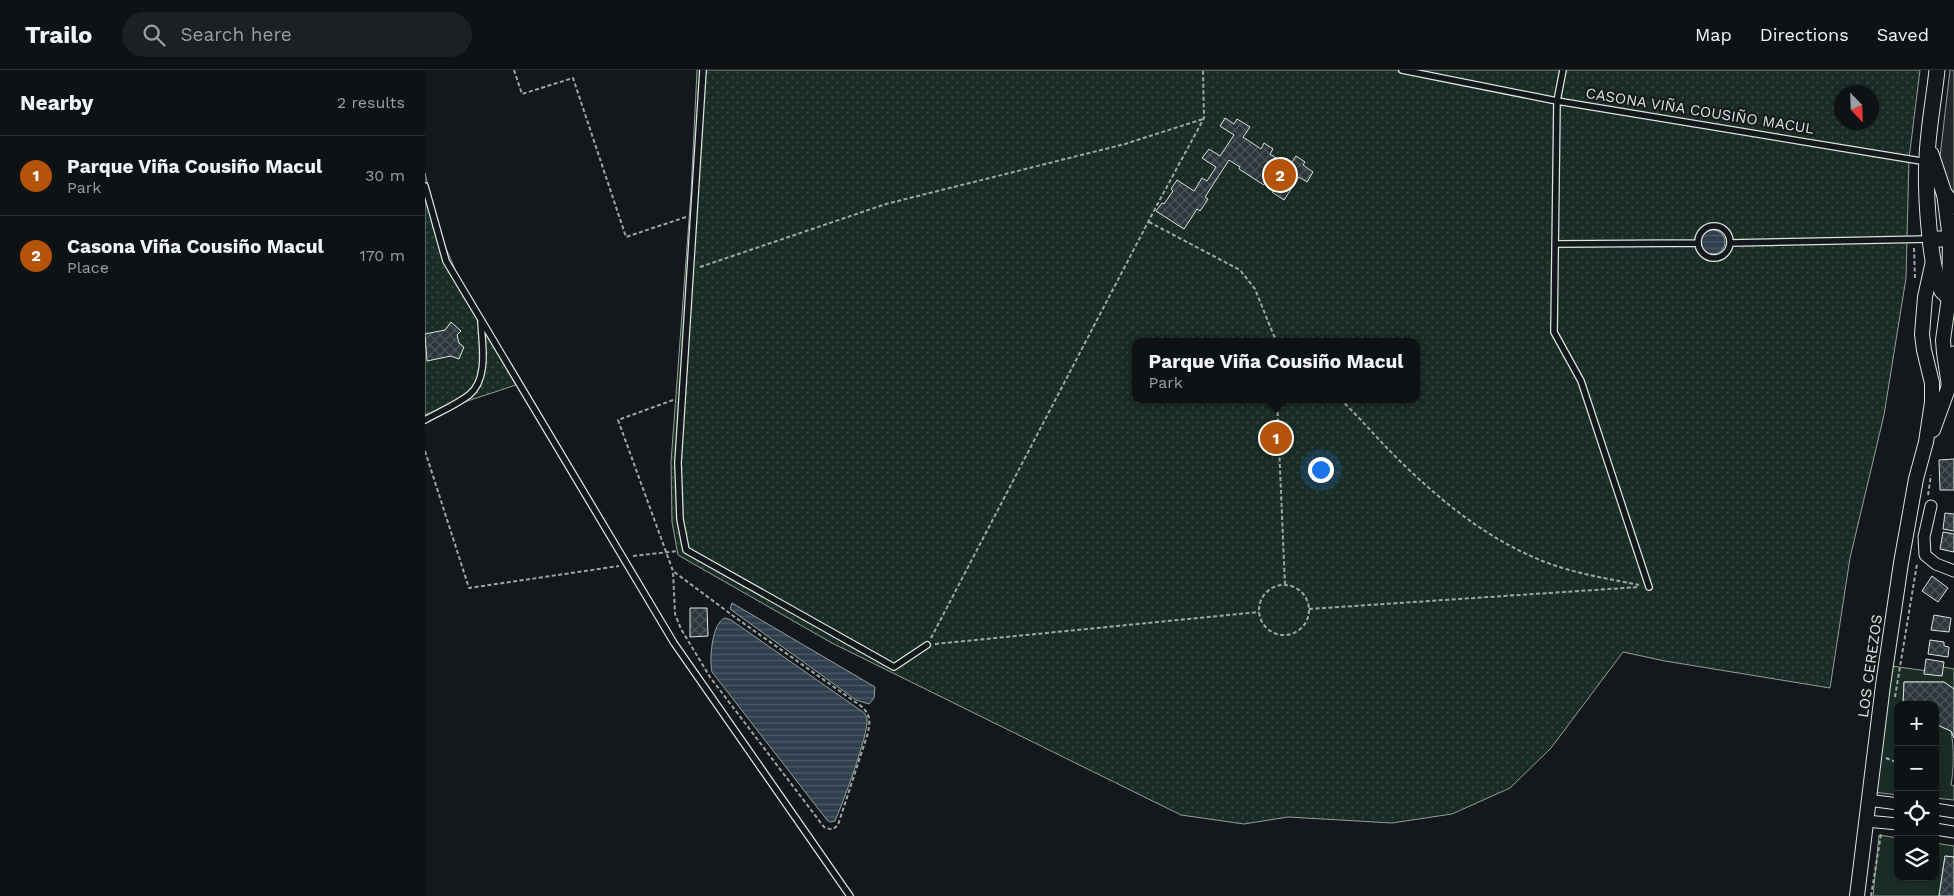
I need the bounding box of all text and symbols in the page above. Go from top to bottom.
search box [122,12,472,57]
text: Trailo [25,21,92,49]
icon: search [140,21,168,49]
text: Search here [180,23,292,46]
text: Map [1695,24,1732,45]
text: Directions [1760,24,1849,45]
text: Saved [1877,24,1929,45]
street label: CASONA VIÑA COUSIÑO MACUL [1584,84,1816,138]
north arrow [1834,85,1879,130]
text: Nearby [20,90,93,115]
text: 2 results [337,93,405,112]
text: Parque Viña Cousiño Macul [67,155,322,178]
pin: 2 [1264,156,1296,194]
text: 1 [33,166,39,185]
text: 30 m [365,166,405,185]
text: Park [67,178,101,197]
text: Casona Viña Cousiño Macul [67,235,324,258]
text: 2 [31,246,41,265]
text: 170 m [359,246,405,265]
text: Place [67,258,109,277]
popup [1132,338,1420,403]
text: Parque Viña Cousiño Macul [1148,350,1404,373]
text: Park [1148,373,1183,392]
pin: 1 [1260,419,1292,457]
your location [1308,457,1334,483]
street label: LOS CEREZOS [1854,613,1886,719]
map controls [1894,701,1939,881]
button: + [1894,701,1939,746]
button: − [1894,746,1939,791]
button: locate [1894,791,1939,836]
button: layers [1894,836,1939,881]

